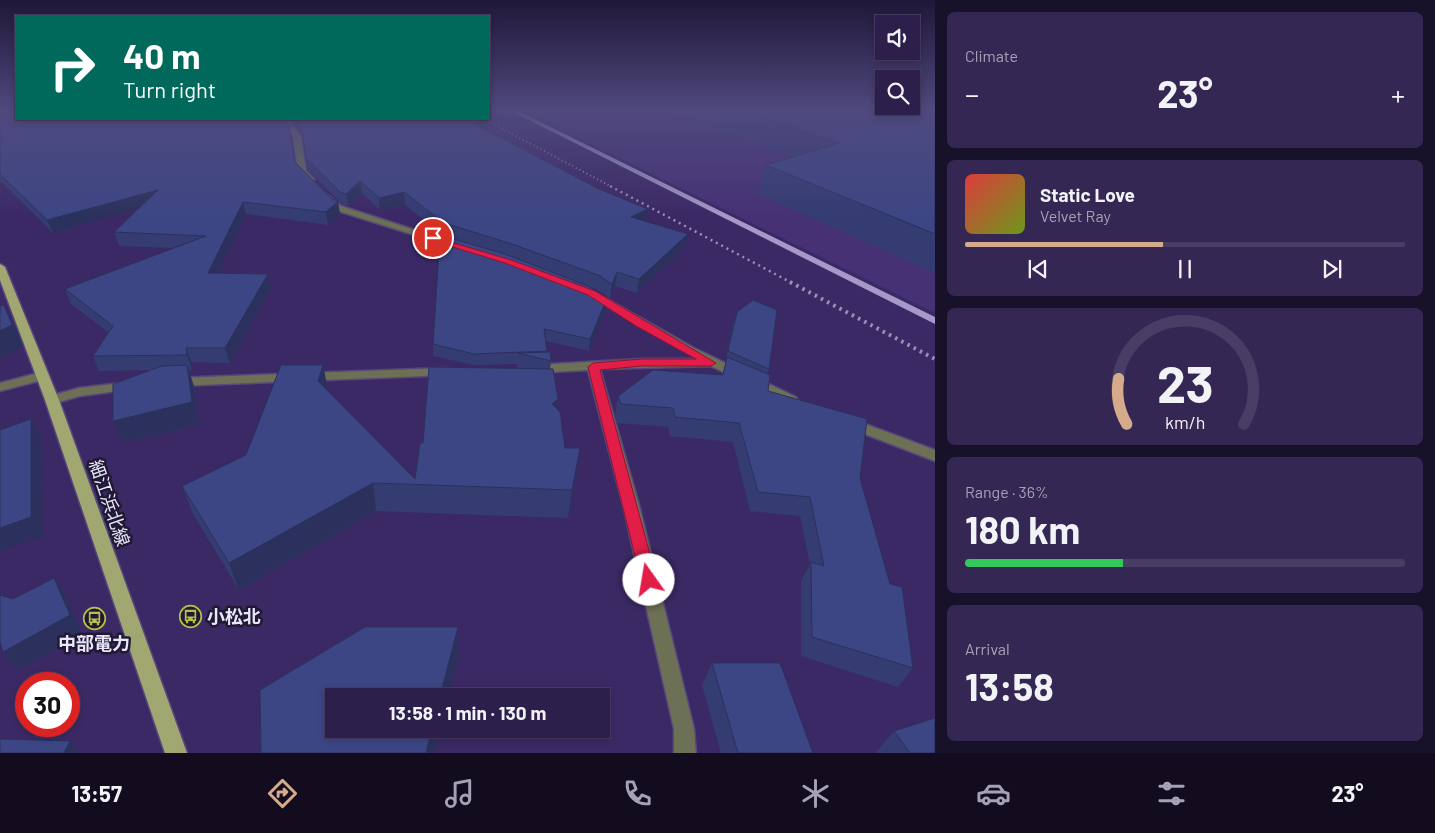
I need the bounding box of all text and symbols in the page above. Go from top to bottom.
map controls [875,15,920,115]
button: sound [875,15,920,60]
text: 40 m [123,34,200,76]
icon: right [40,35,105,100]
text: Climate [965,46,1018,65]
button: search [875,70,920,115]
text: 23° [1157,70,1213,116]
text: Turn right [123,76,216,102]
text: − [965,77,979,111]
text: + [1391,77,1405,111]
text: Static Love [1040,183,1135,206]
text: Velvet Ray [1040,206,1111,225]
pin [412,217,454,259]
icon: arrive [419,224,447,252]
icon: previous [1024,255,1052,283]
icon: pause [1171,255,1199,283]
icon: next [1318,255,1346,283]
text: 23 [1157,351,1213,413]
text: km/h [1165,411,1205,433]
street label: 細江浜北線 [85,457,135,549]
text: Range · 36% [965,482,1049,501]
text: 180 km [965,506,1080,552]
position arrow [622,553,674,605]
bus stop icon: 小松北 [179,605,203,629]
place label: 小松北 [207,605,261,627]
bus stop icon: 中部電力 [82,607,106,631]
place label: 中部電力 [58,632,130,654]
text: Arrival [965,639,1010,658]
text: 13:58 [965,663,1054,709]
speed limit sign: 30 [15,672,80,737]
text: 13:58 · 1 min · 130 m [389,701,546,724]
icon: directions [265,776,300,811]
icon: music [442,776,477,811]
icon: phone [620,776,655,811]
icon: climate [798,776,833,811]
icon: car [976,776,1011,811]
icon: filters [1154,776,1189,811]
text: 13:57 [71,780,122,806]
text: 23° [1331,780,1364,806]

